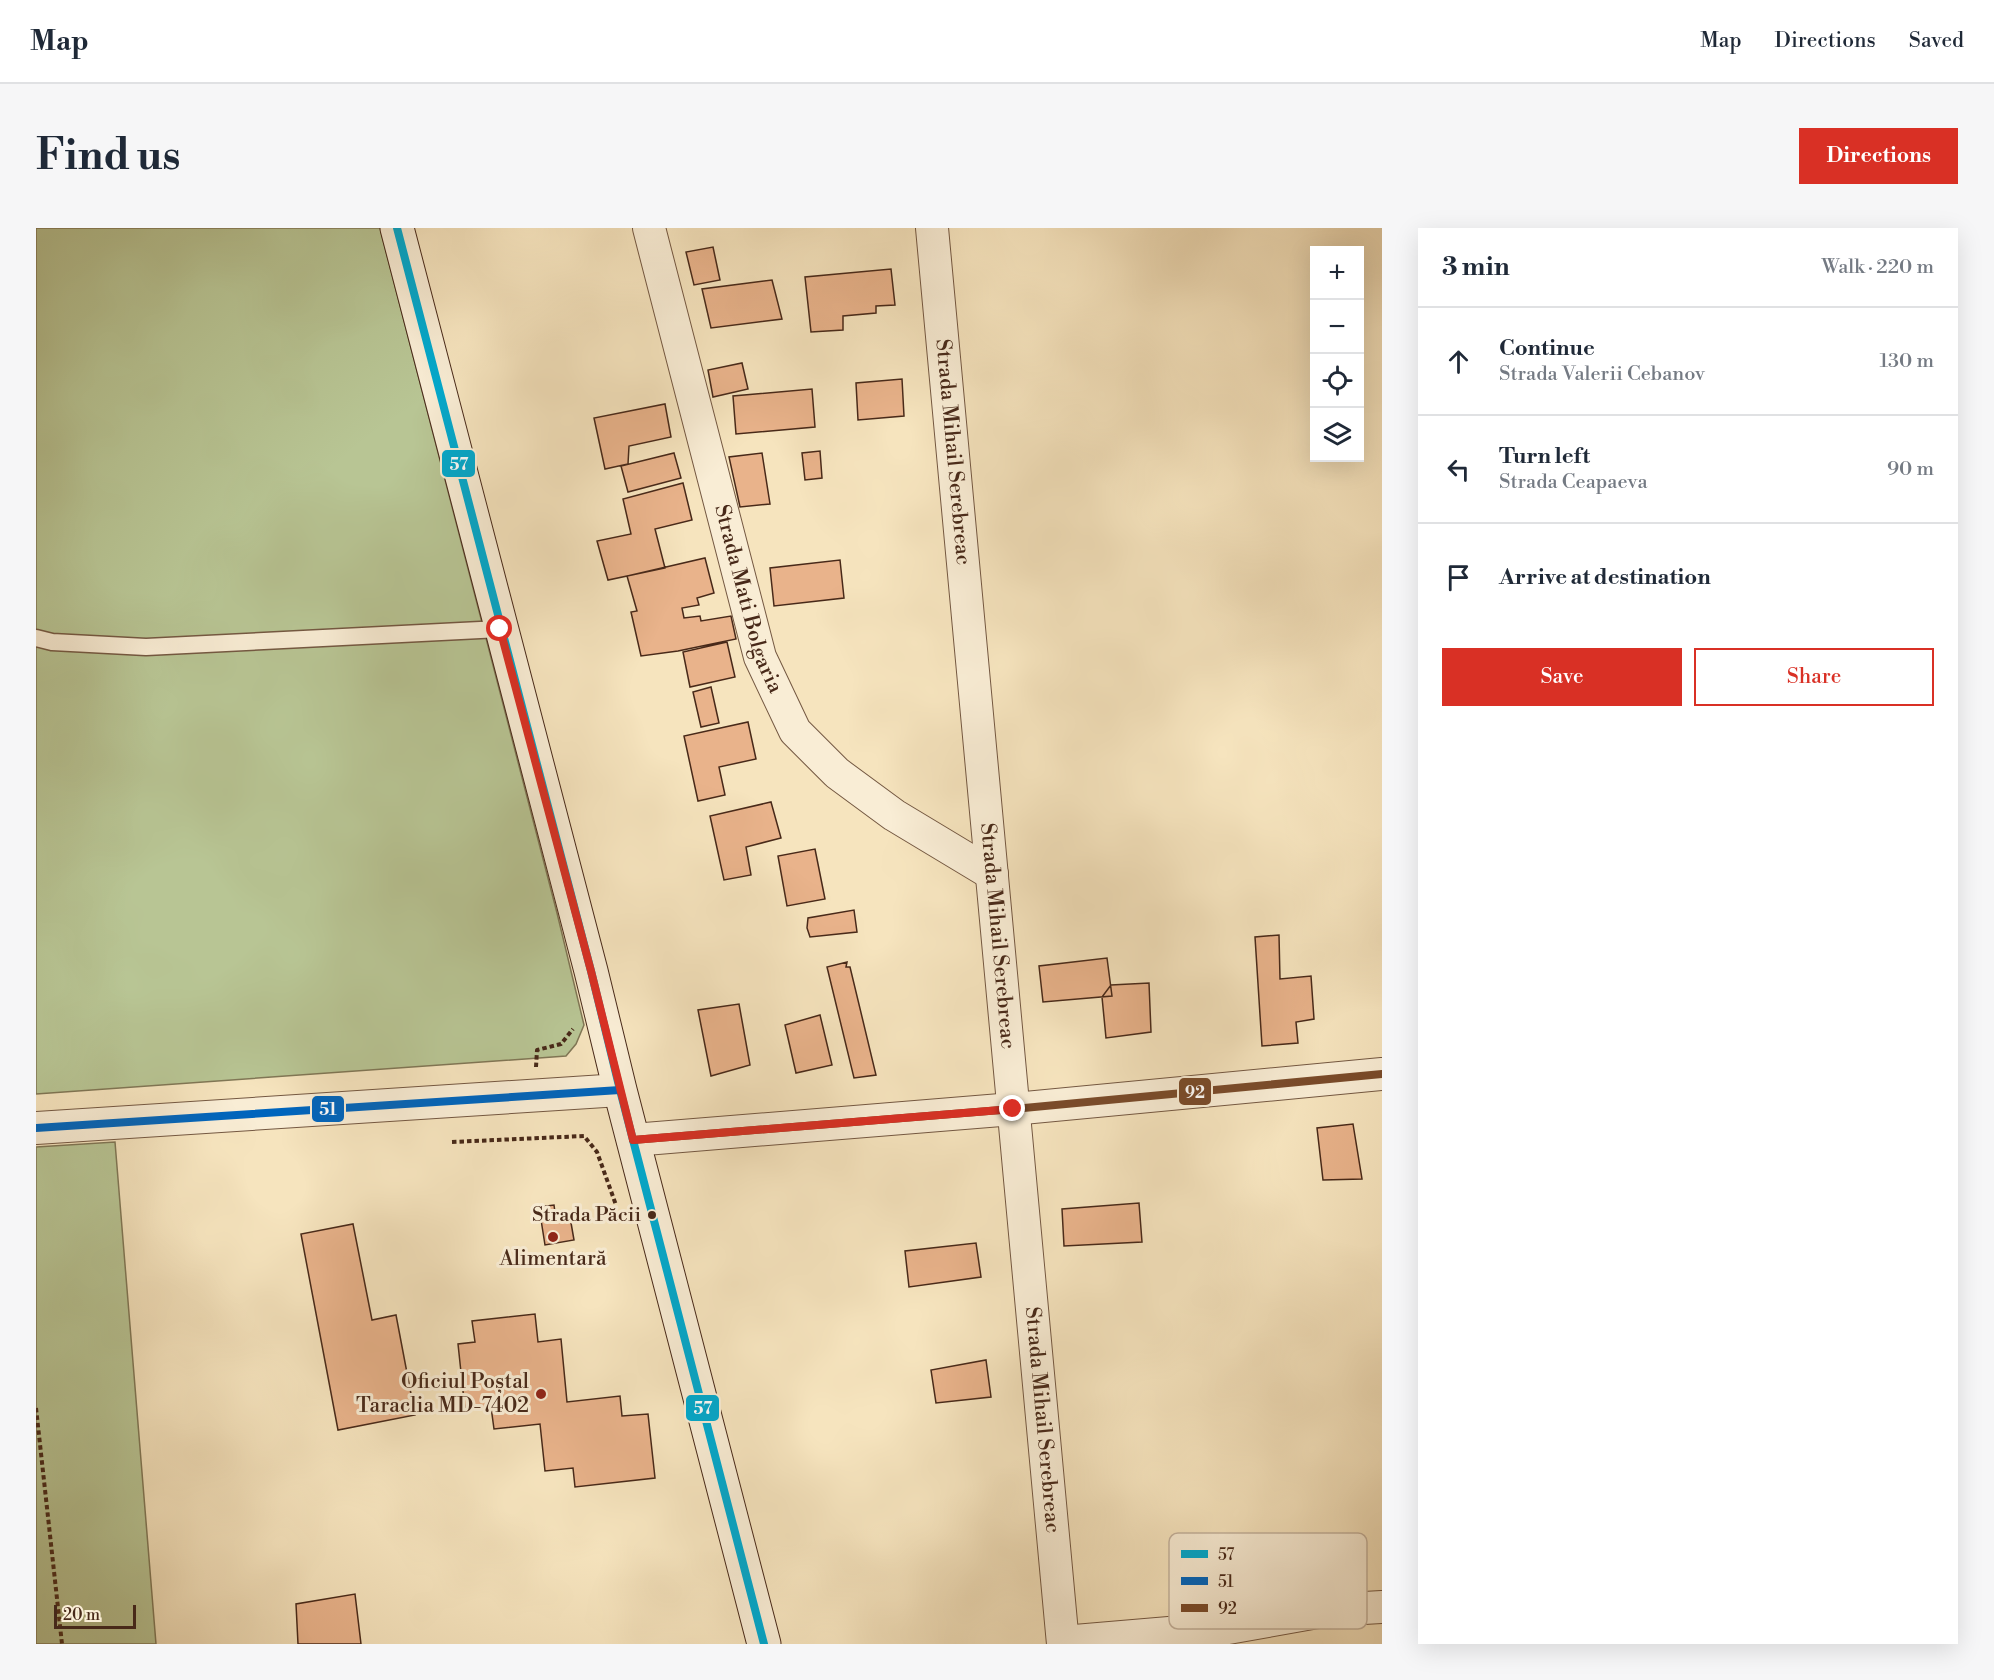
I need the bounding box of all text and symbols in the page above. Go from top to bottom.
text: Map [30,24,89,59]
text: Map [1700,28,1742,54]
text: Directions [1775,28,1876,54]
text: Saved [1909,28,1964,54]
button: Directions [1799,128,1958,184]
text: Find us [36,130,180,183]
map controls [1310,246,1364,462]
button: + [1310,246,1364,300]
text: 3 min [1442,251,1510,283]
text: Walk · 220 m [1821,255,1934,280]
button: − [1310,300,1364,354]
text: Continue [1499,335,1595,362]
street label: Strada Mihail Serebreac [929,338,976,566]
icon: ahead [1442,345,1475,378]
text: 130 m [1879,349,1934,374]
button: locate [1310,354,1364,408]
text: Strada Valerii Cebanov [1499,362,1705,387]
button: layers [1310,408,1364,462]
text: Turn left [1499,443,1590,470]
line badge: 57 [441,449,476,478]
icon: left [1442,453,1475,486]
text: 57 [450,455,469,475]
text: 90 m [1887,457,1934,482]
text: Strada Ceapaeva [1499,470,1648,495]
street label: Strada Mati Bolgaria [708,502,788,698]
icon: arrive [1442,561,1475,594]
text: Arrive at destination [1499,564,1711,591]
route start [486,615,512,641]
button: Save [1442,648,1682,706]
button: Share [1694,648,1934,706]
street label: Strada Mihail Serebreac [974,822,1021,1050]
line badge: 92 [1178,1077,1212,1106]
text: 92 [1185,1083,1205,1103]
line badge: 51 [311,1095,345,1123]
route end [999,1095,1025,1121]
text: 51 [319,1100,337,1120]
place label: Strada Păcii [532,1203,641,1228]
marker: Strada Păcii [646,1209,658,1221]
marker: Alimentară [546,1230,560,1244]
place label: Alimentară [498,1246,607,1272]
street label: Strada Mihail Serebreac [1019,1306,1066,1534]
place label: Oficiul Poștal Taraclia MD-7402 [356,1369,529,1419]
marker: Oficiul Poștal Taraclia MD-7402 [534,1387,548,1401]
line badge: 57 [685,1394,720,1422]
text: 57 [694,1399,713,1419]
legend [1169,1533,1367,1629]
text: 57 [1218,1545,1234,1565]
text: 51 [1218,1572,1234,1592]
text: 92 [1218,1599,1237,1619]
scale bar [54,1602,136,1630]
text: 20 m [63,1605,100,1625]

